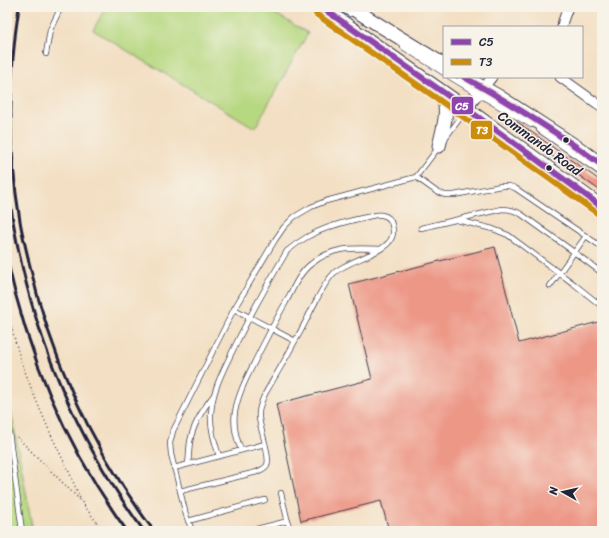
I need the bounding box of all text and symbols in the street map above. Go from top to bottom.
legend [443,26,583,78]
text: C5 [479,31,494,53]
text: T3 [479,51,493,73]
line badge: C5 [451,96,474,115]
text: C5 [454,97,469,116]
street label: Commando Road [492,104,589,184]
line badge: T3 [470,120,493,140]
text: T3 [476,121,489,140]
unlabelled marker [561,135,571,145]
unlabelled marker [544,163,554,173]
north arrow [543,472,583,512]
text: N [544,485,564,497]

